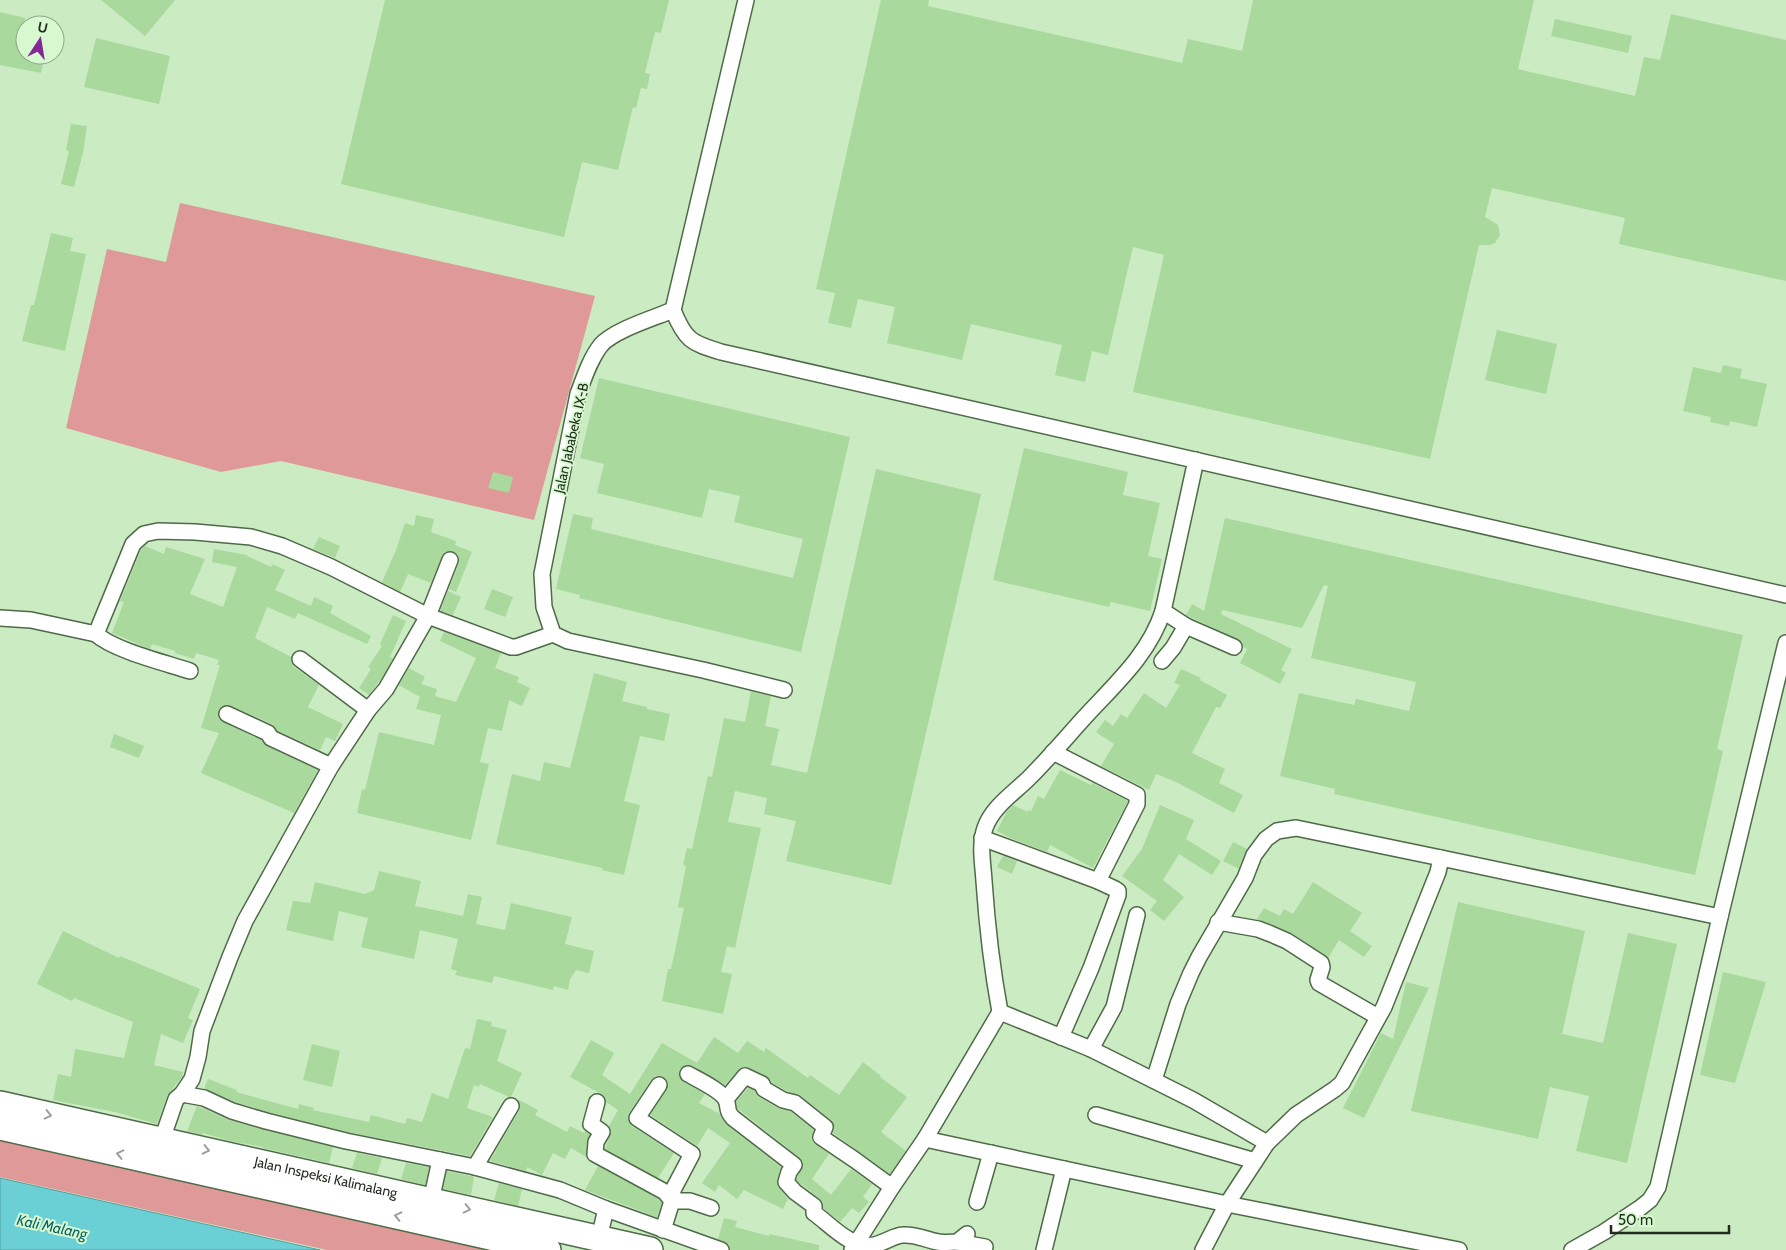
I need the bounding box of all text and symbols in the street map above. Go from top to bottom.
north arrow [15,15,65,65]
text: U [36,17,49,37]
street label: Jalan Jababeka IX-B [549,381,592,496]
one-way arrow [43,1109,52,1120]
one-way arrow [202,1144,211,1155]
one-way arrow [116,1149,125,1159]
street label: Jalan Inspeksi Kalimalang [252,1152,400,1202]
scale bar [1611,1202,1728,1234]
one-way arrow [463,1203,472,1214]
water label: Kali Malang [15,1211,90,1243]
one-way arrow [394,1211,403,1222]
text: 50 m [1618,1211,1653,1229]

